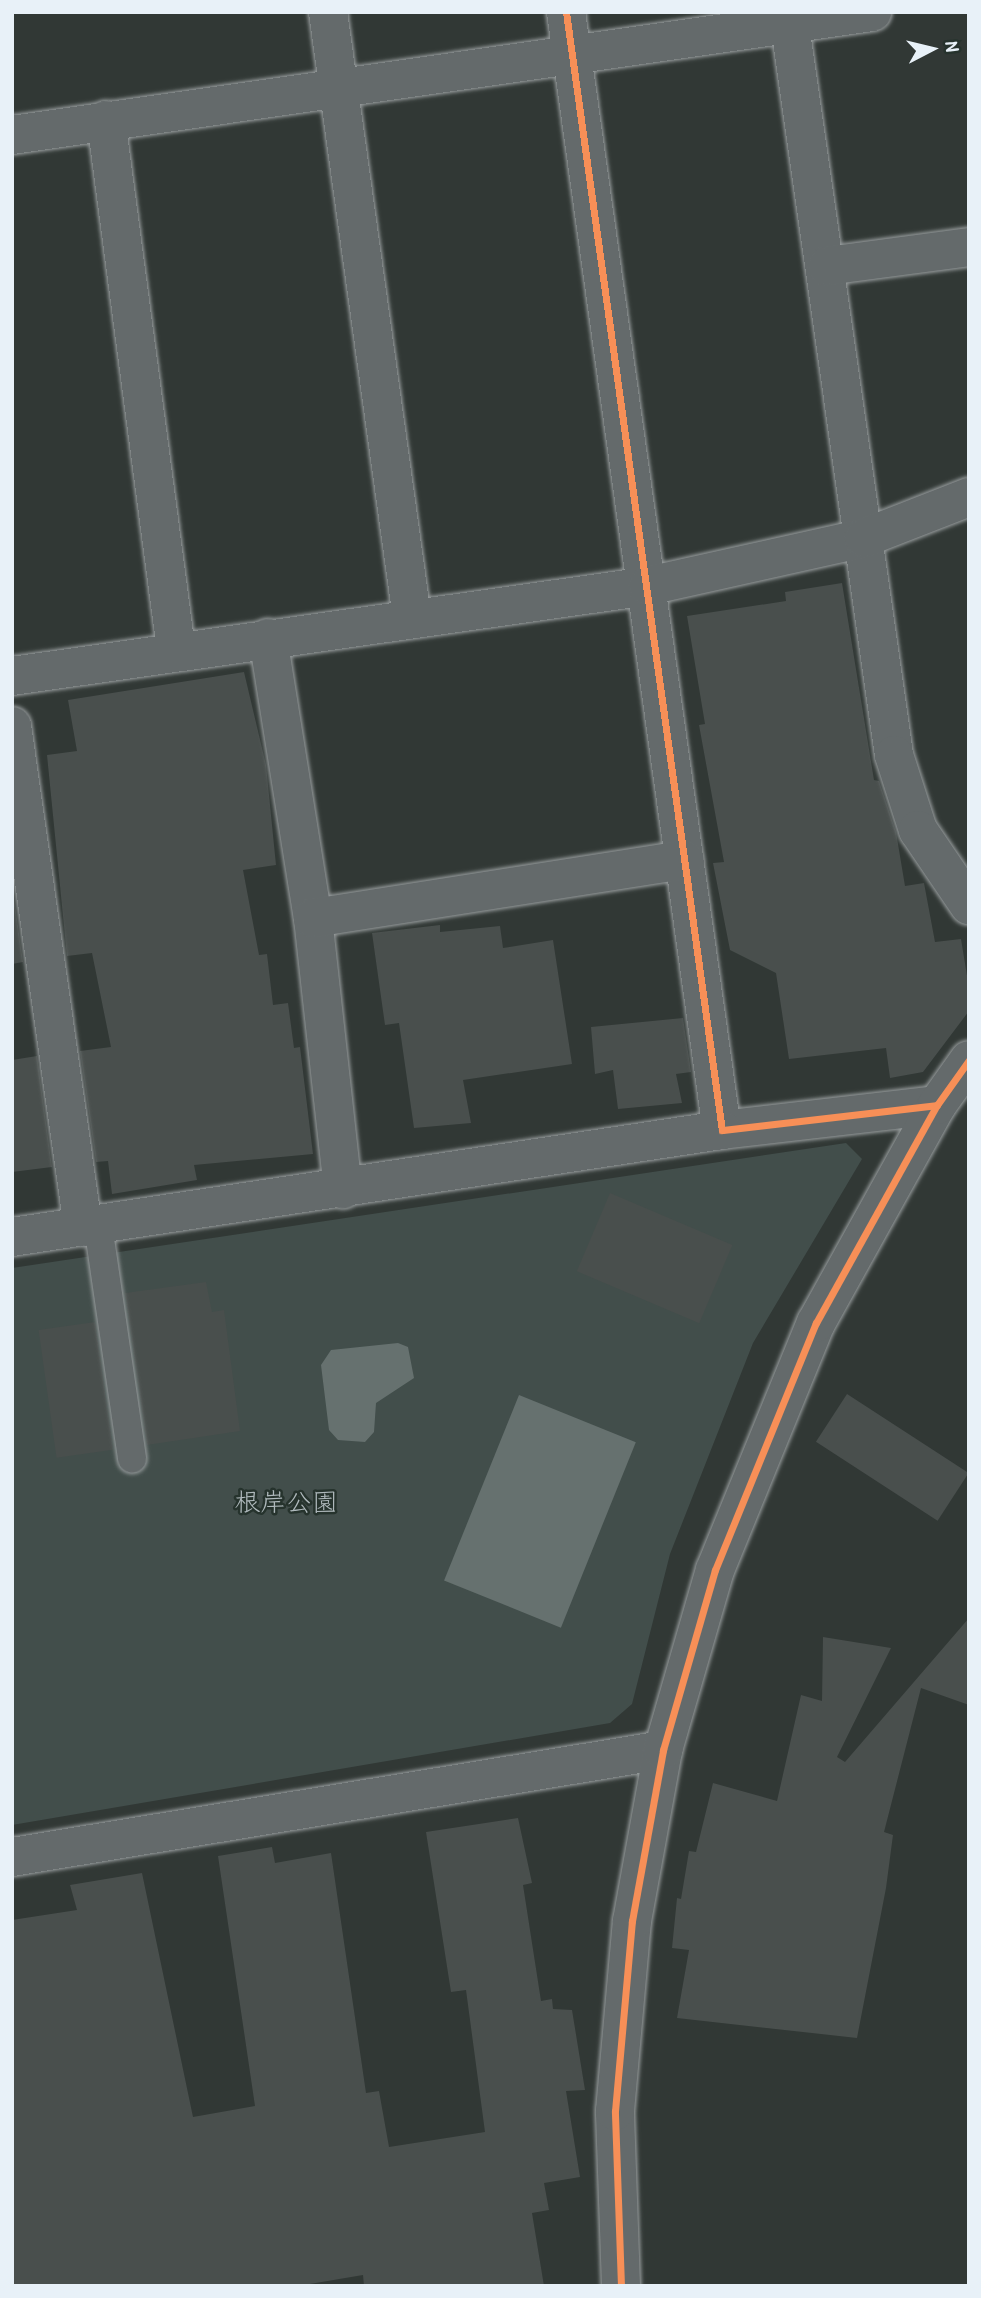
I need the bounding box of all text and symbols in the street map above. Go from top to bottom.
north arrow [897,14,967,84]
text: N [939,40,966,53]
park label: 根岸公園 [234,1486,338,1518]

